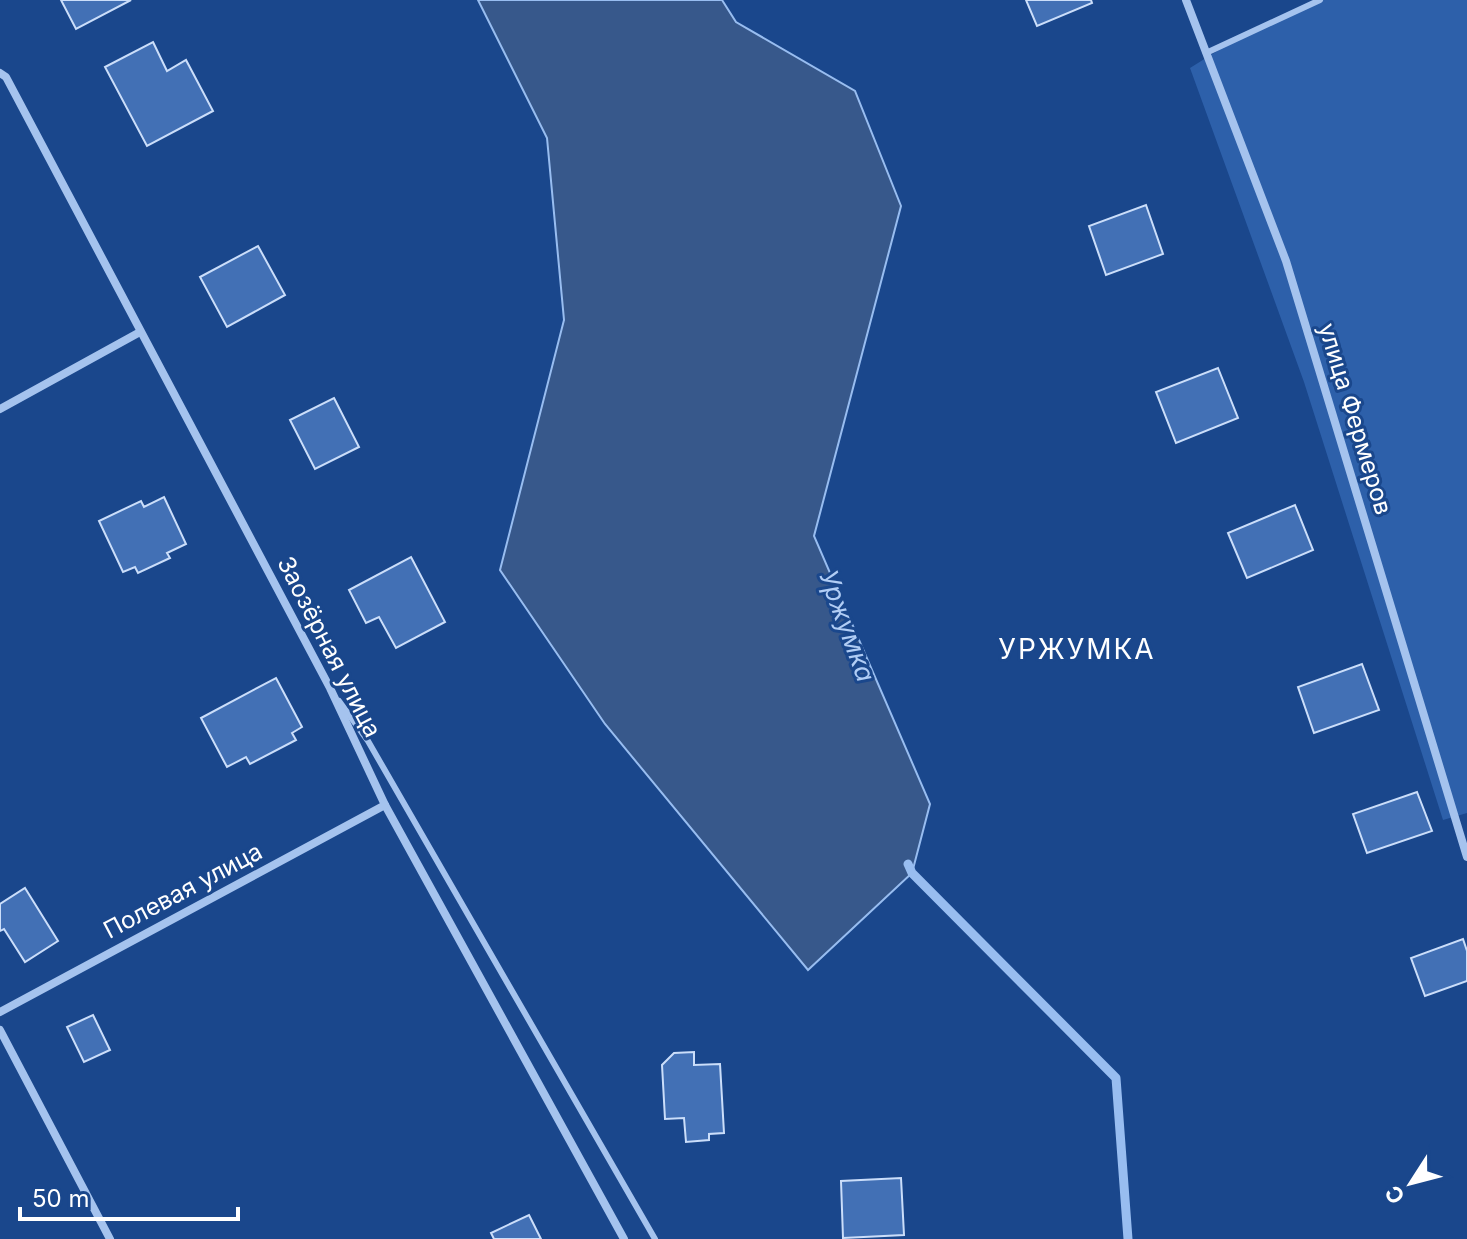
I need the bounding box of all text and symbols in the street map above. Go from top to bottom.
street label: улица Фермеров [1313,320,1398,518]
street label: Заозёрная улица [271,551,388,742]
water label: Уржумка [813,566,882,686]
district label: УРЖУМКА [998,632,1156,666]
street label: Полевая улица [99,837,267,945]
north arrow [1371,1143,1451,1223]
scale bar [20,1171,238,1221]
text: С [1380,1181,1410,1209]
text: 50 m [32,1184,90,1213]

